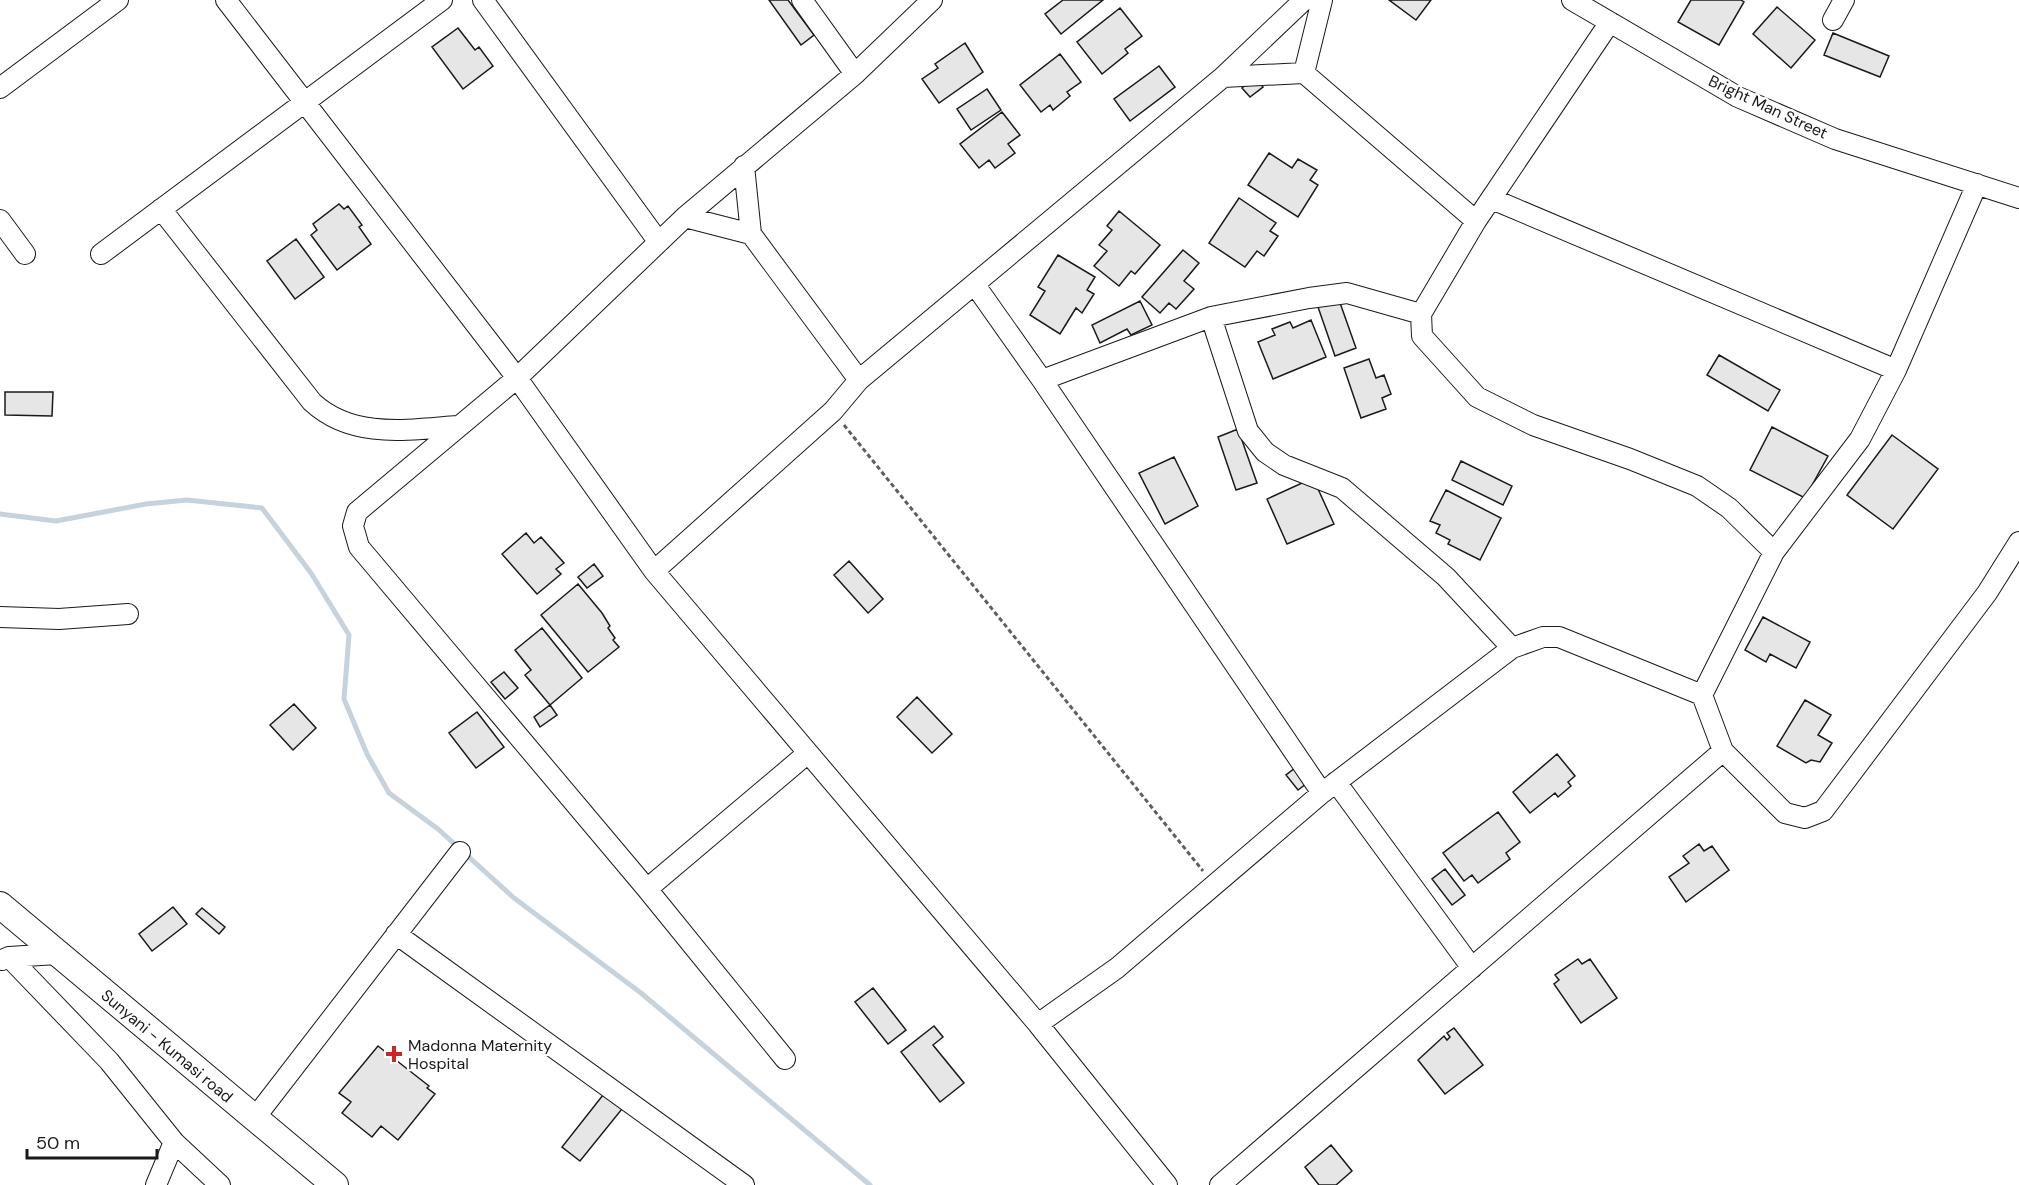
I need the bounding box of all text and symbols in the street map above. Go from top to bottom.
street label: Bright Man Street [1705,70,1831,144]
street label: Sunyani - Kumasi road [97,985,237,1107]
place label: Madonna Maternity Hospital [408,1035,552,1074]
marker: Madonna Maternity Hospital [385,1045,403,1063]
scale bar [27,1122,158,1160]
text: 50 m [36,1131,80,1155]

